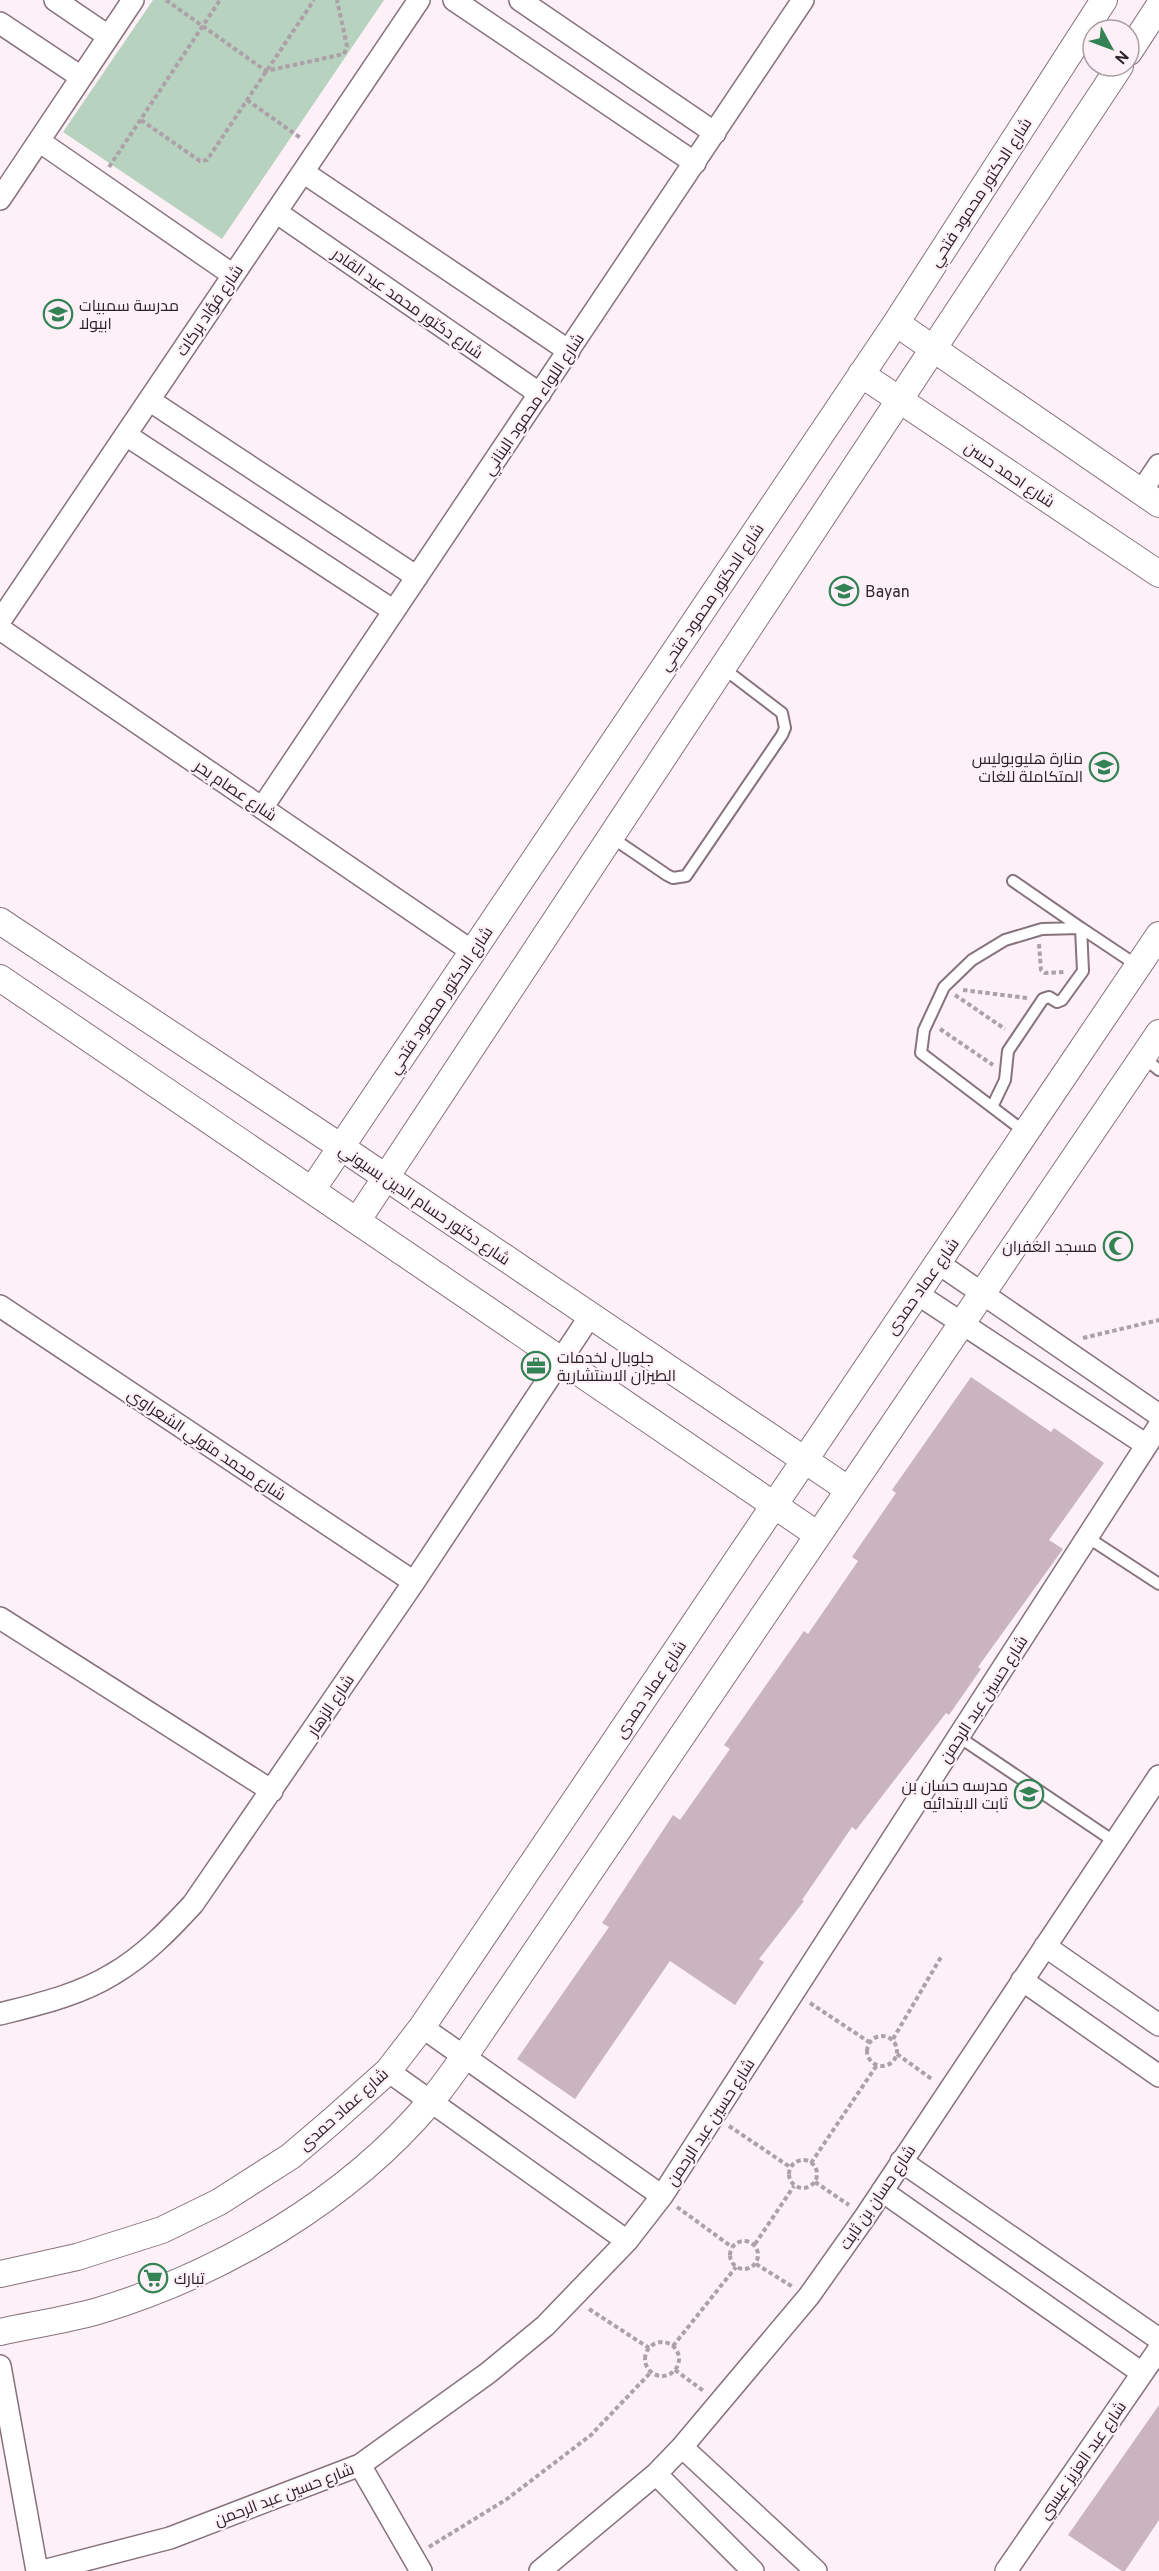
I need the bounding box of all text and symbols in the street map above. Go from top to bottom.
north arrow [1081,18,1141,78]
text: N [1109,46,1132,67]
street label: شارع الدكتور محمود فتحي [926,115,1039,272]
street label: شارع دكتور محمد عبد القادر [327,244,486,364]
street label: شارع فؤاد بركات [173,262,249,361]
place label: مدرسة سمبيات ابيولا [79,297,179,335]
school or university icon: مدرسة سمبيات ابيولا [42,298,74,330]
street label: شارع اللواء محمود البناني [480,330,591,481]
street label: شارع احمد حسن [960,438,1058,513]
street label: شارع الدكتور محمود فتحي [656,521,771,677]
school or university icon: Bayan [828,575,860,607]
place label: Bayan [865,583,910,603]
place label: منارة هليوبوليس المتكاملة للغات [972,750,1083,788]
school or university icon: منارة هليوبوليس المتكاملة للغات [1088,751,1120,783]
street label: شارع عصام بحر [189,756,280,827]
street label: شارع الدكتور محمود فتحي [385,924,500,1080]
street label: شارع دكتور حسام الدين بسيوني [333,1141,513,1272]
mosque icon: مسجد الغفران [1102,1230,1134,1262]
street label: شارع عماد حمدى [883,1235,964,1339]
place label: مسجد الغفران [1002,1238,1097,1258]
place label: جلوبال لخدمات الطيران الاستشارية [557,1349,676,1387]
office icon: جلوبال لخدمات الطيران الاستشارية [520,1350,552,1382]
street label: شارع محمد متولي الشعراوي [122,1385,289,1508]
street label: شارع حسين عبد الرحمن [936,1633,1033,1768]
street label: شارع عماد حمدى [612,1637,692,1743]
street label: شارع الزهار [303,1672,359,1742]
place label: مدرسه حسان بن ثابت الابتدائيه [901,1777,1009,1815]
school or university icon: مدرسه حسان بن ثابت الابتدائيه [1013,1778,1045,1810]
street label: شارع حسين عبد الرحمن [663,2056,760,2191]
street label: شارع عماد حمدى [295,2065,393,2156]
street label: شارع حسان بن ثابت [836,2142,921,2254]
supermarket icon: تبارك [137,2262,169,2294]
place label: تبارك [174,2270,205,2290]
street label: شارع عبد العزيز عيسي [1035,2398,1133,2525]
street label: شارع حسين عبد الرحمن [212,2460,357,2532]

